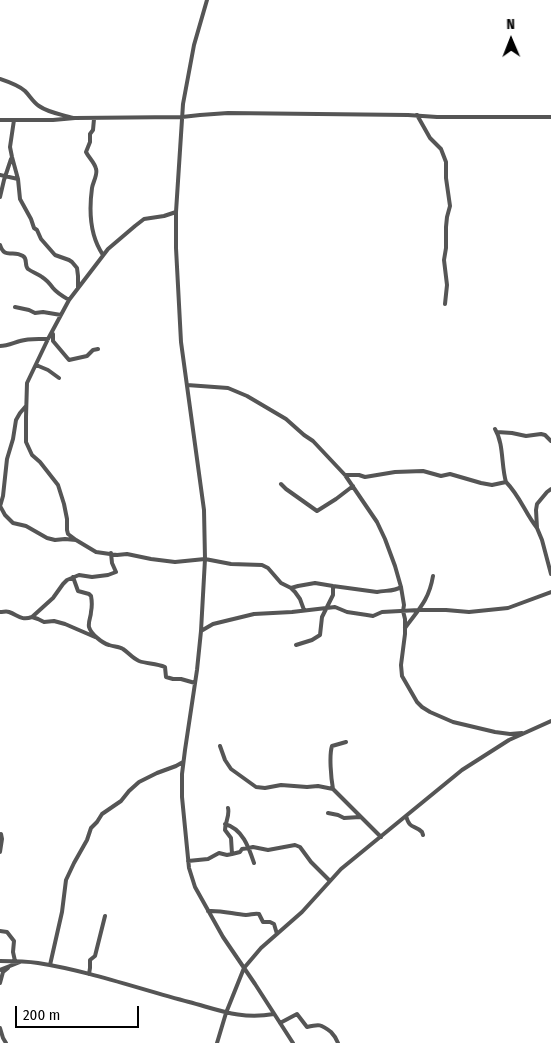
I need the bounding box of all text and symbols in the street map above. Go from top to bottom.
north arrow [486,15,536,65]
text: N [506,16,515,33]
scale bar [18,996,141,1028]
text: 200 m [23,1006,60,1024]

